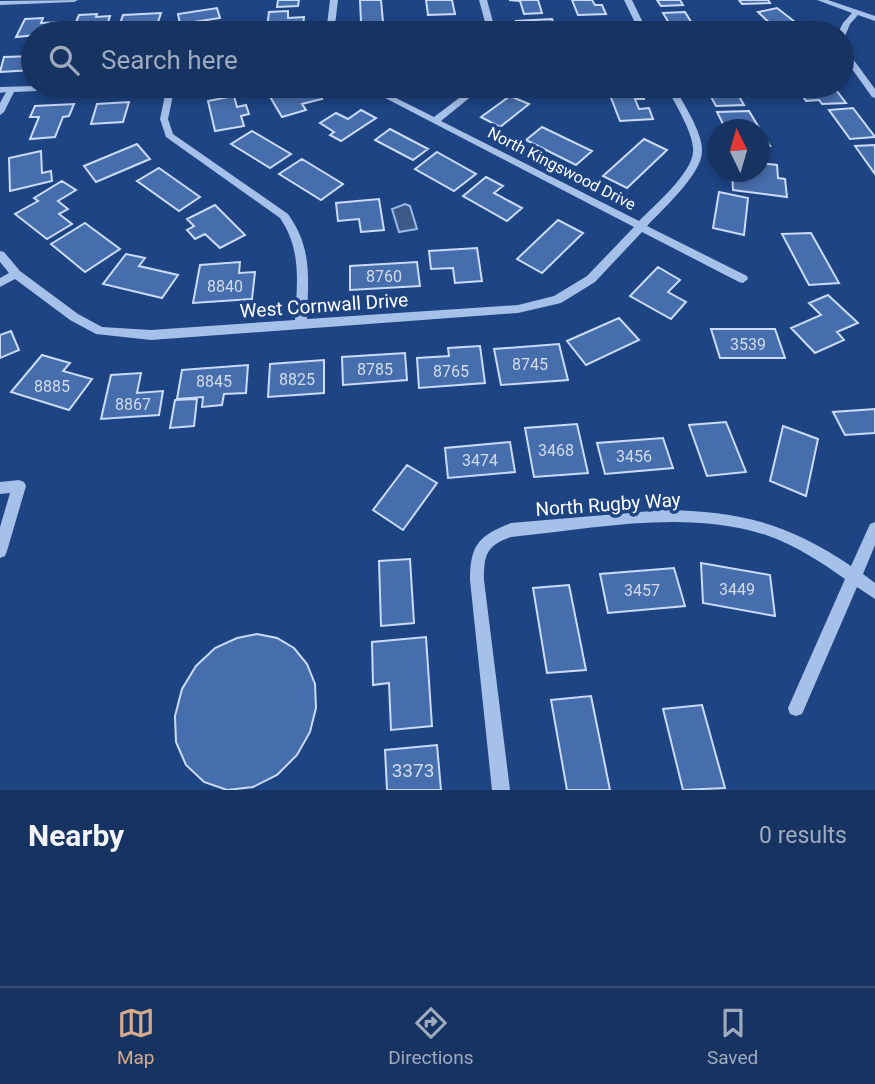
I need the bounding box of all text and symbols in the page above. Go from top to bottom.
search box [21,21,854,98]
icon: search [45,41,83,79]
text: Search here [101,45,238,75]
north arrow [707,119,770,182]
street label: North Kingswood Drive [485,123,639,214]
house number: 8760 [366,267,402,286]
house number: 8840 [207,277,243,296]
street label: West Cornwall Drive [239,288,409,323]
house number: 3539 [730,335,766,354]
house number: 8745 [512,355,548,374]
house number: 8785 [357,360,393,379]
house number: 8765 [433,362,469,381]
house number: 8825 [279,370,315,389]
house number: 8845 [196,372,232,391]
house number: 8885 [34,377,70,396]
house number: 8867 [115,395,151,414]
house number: 3468 [538,441,574,460]
house number: 3456 [616,447,652,466]
house number: 3474 [462,451,498,470]
street label: North Rugby Way [535,488,681,521]
house number: 3449 [719,580,755,599]
house number: 3457 [624,581,660,600]
house number: 3373 [392,759,434,782]
text: Nearby [28,818,124,853]
text: 0 results [759,822,847,849]
tab: Map [117,1004,155,1069]
tab: Directions [388,1004,473,1069]
tab: Saved [707,1004,758,1069]

